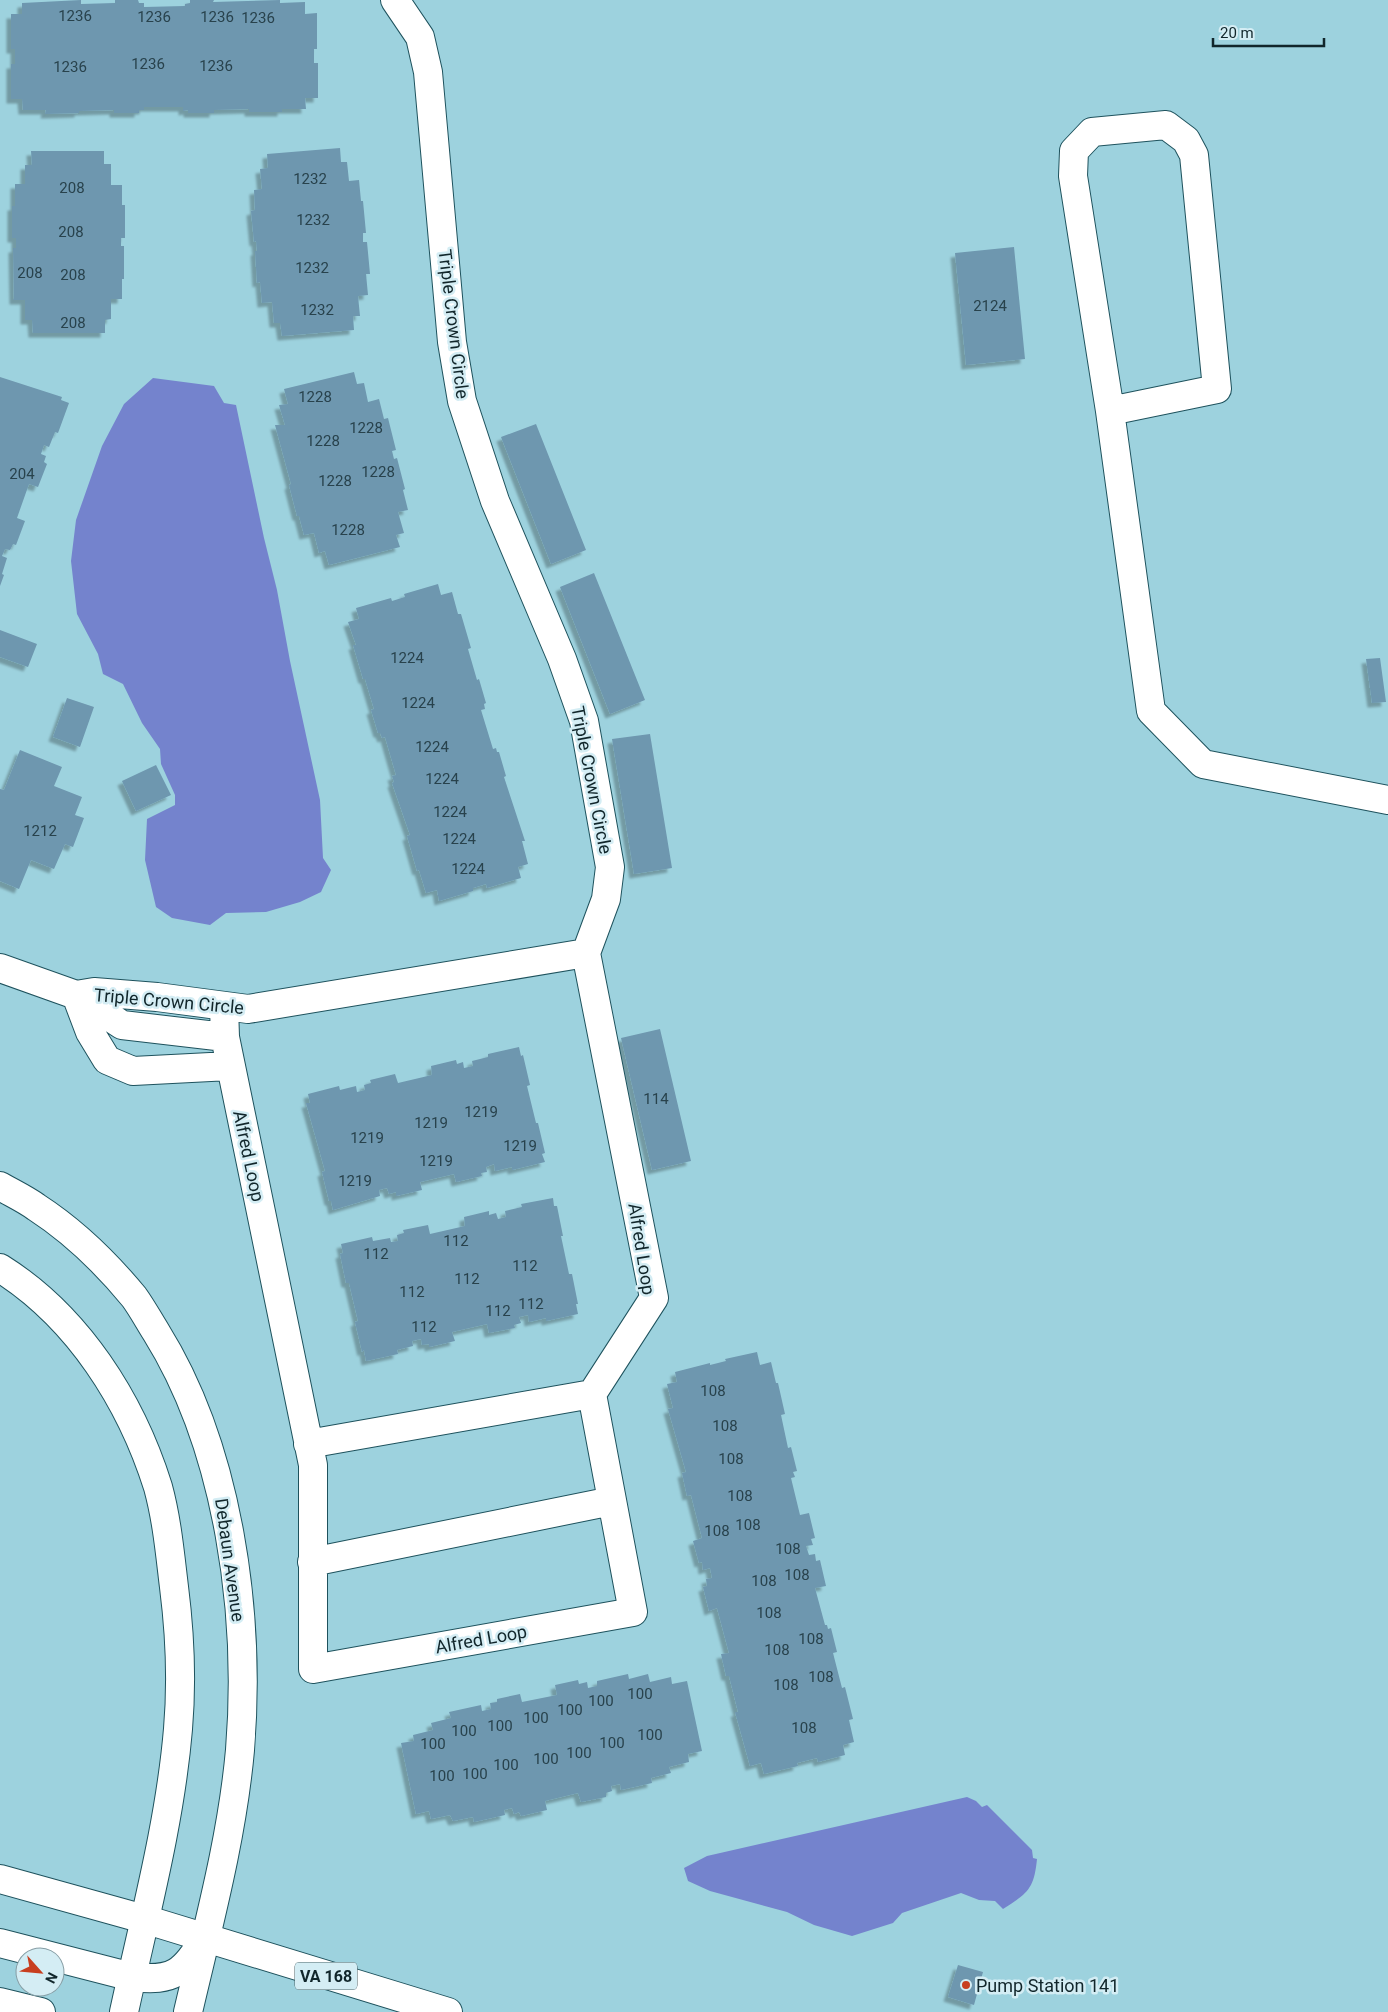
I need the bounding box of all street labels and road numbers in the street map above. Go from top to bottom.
street label: Triple Crown Circle [434,248,474,400]
street label: Triple Crown Circle [567,704,617,856]
street label: Triple Crown Circle [93,984,245,1018]
street label: Alfred Loop [229,1108,269,1204]
street label: Alfred Loop [624,1202,660,1296]
street label: Debaun Avenue [211,1497,249,1623]
street label: Alfred Loop [433,1621,529,1657]
road number: VA 168 [295,1962,357,1990]

